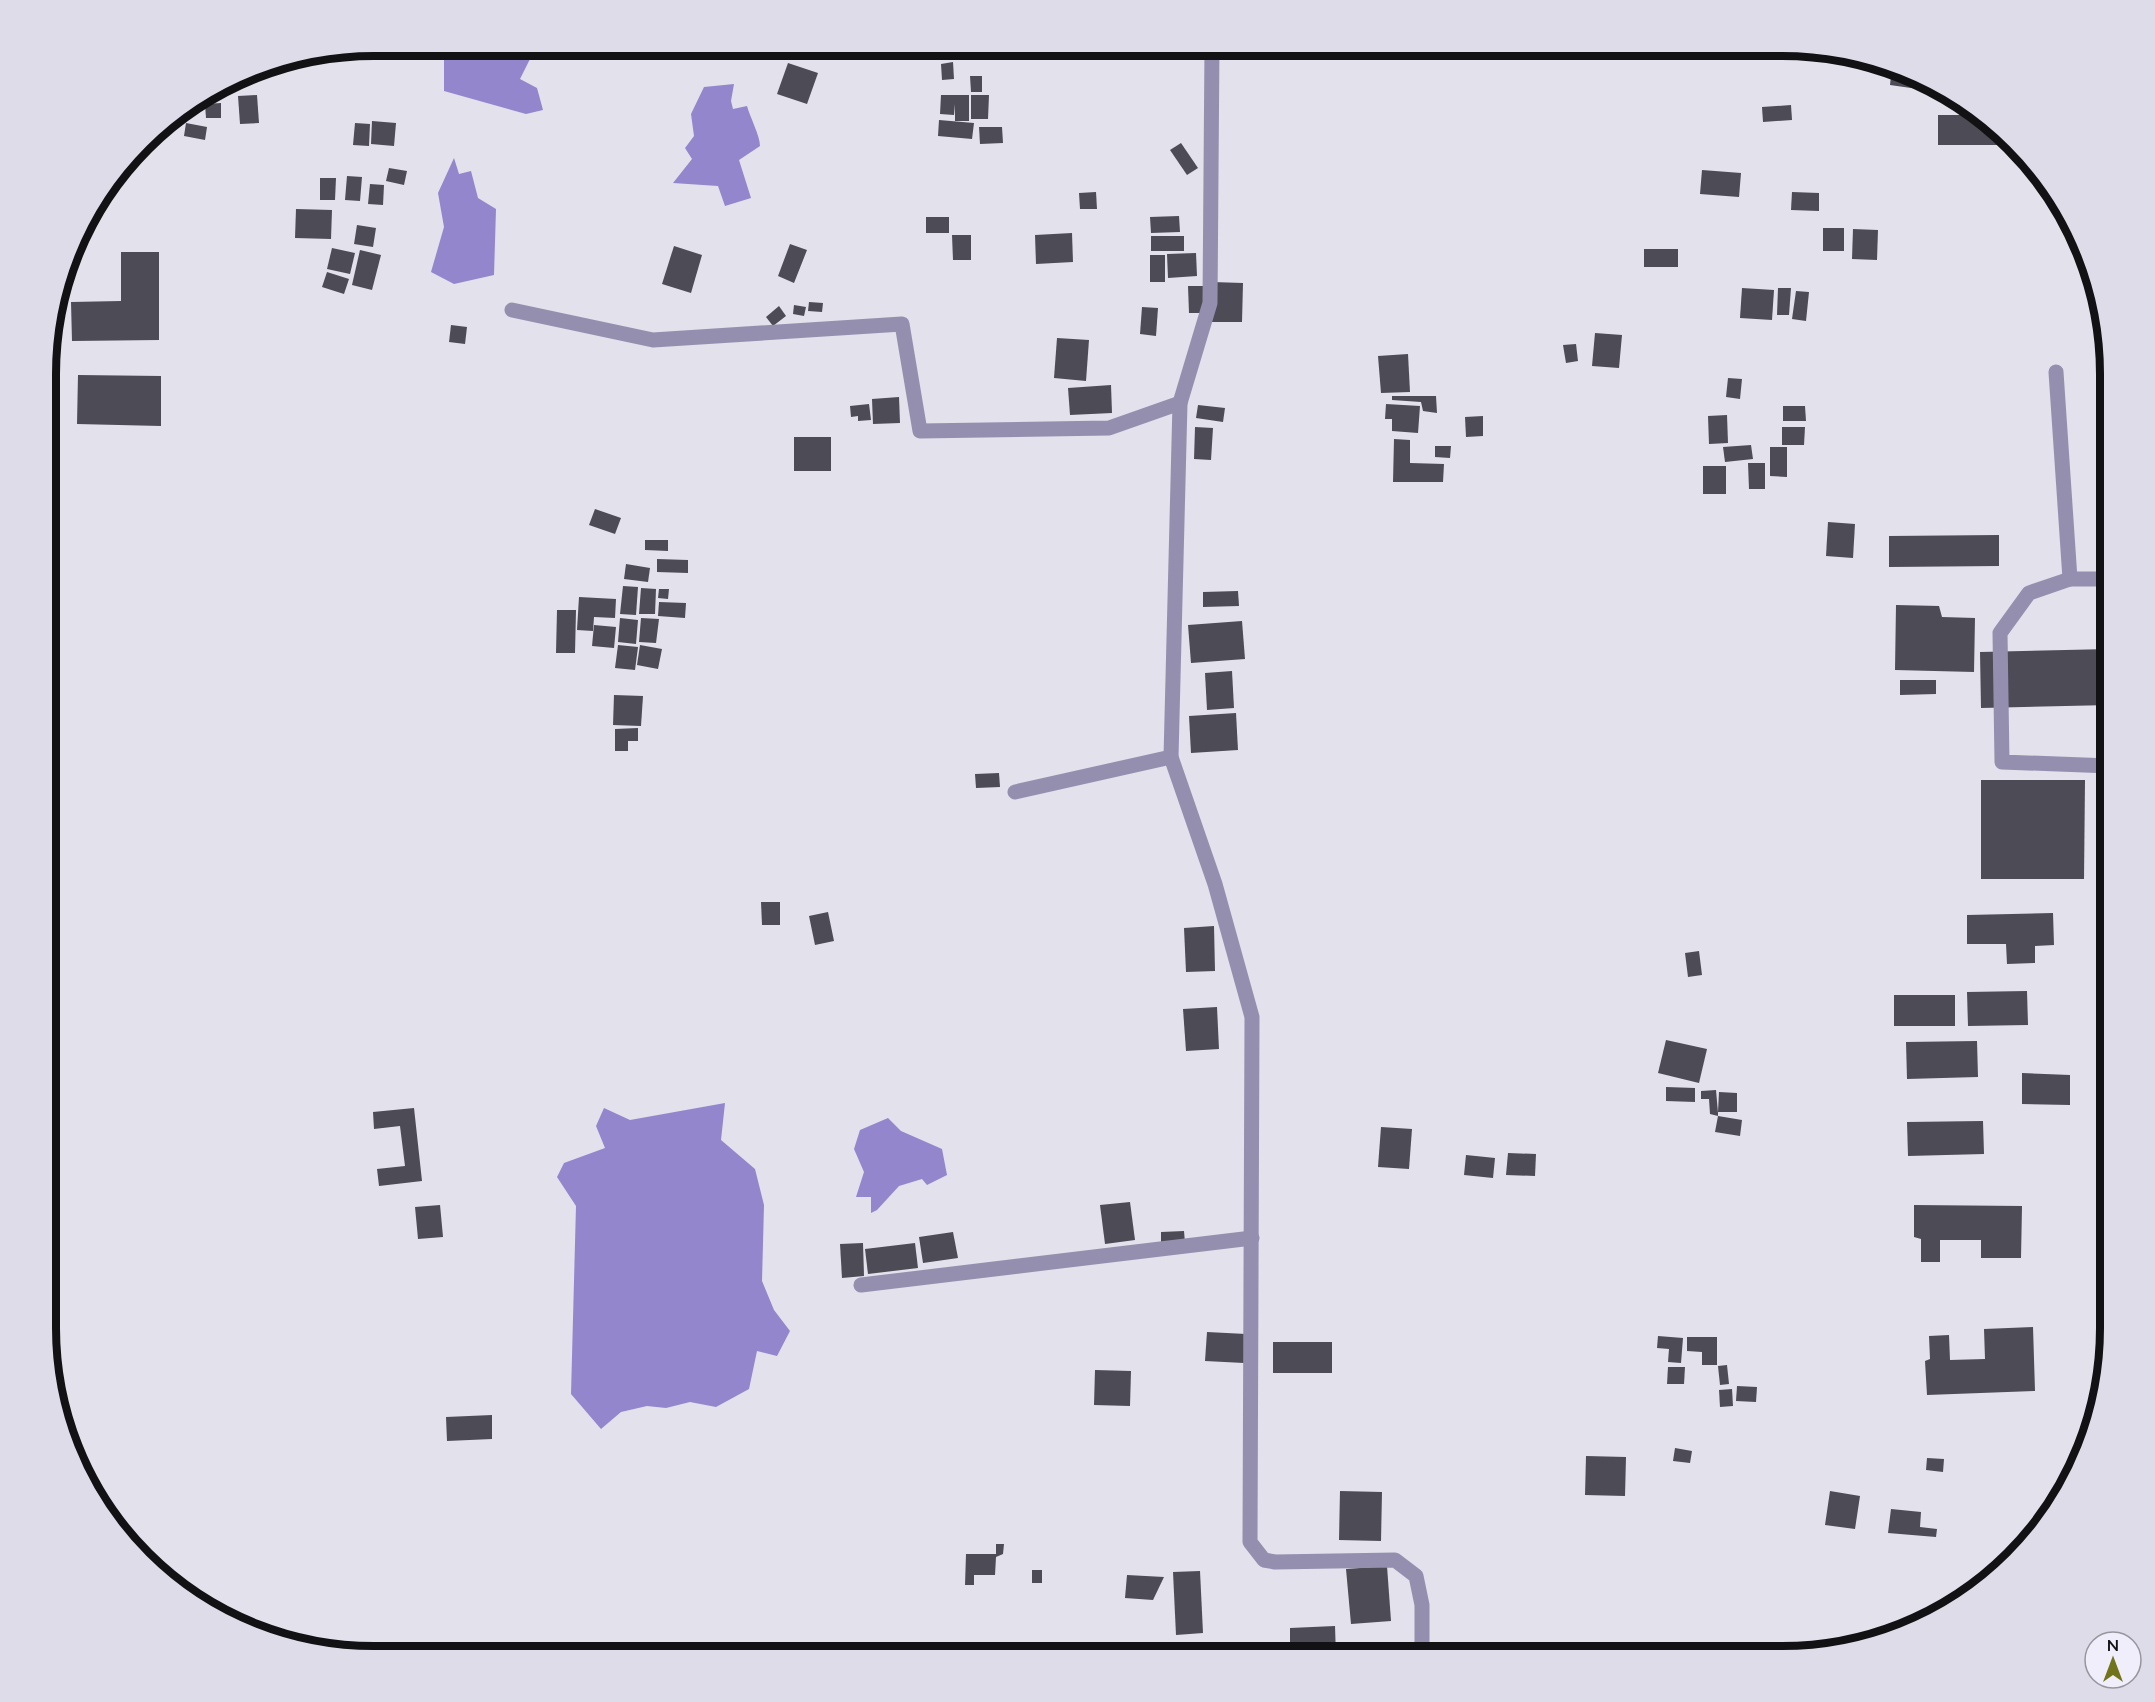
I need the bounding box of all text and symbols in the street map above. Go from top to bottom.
north arrow [2083,1630,2143,1690]
text: N [2107,1635,2119,1654]

